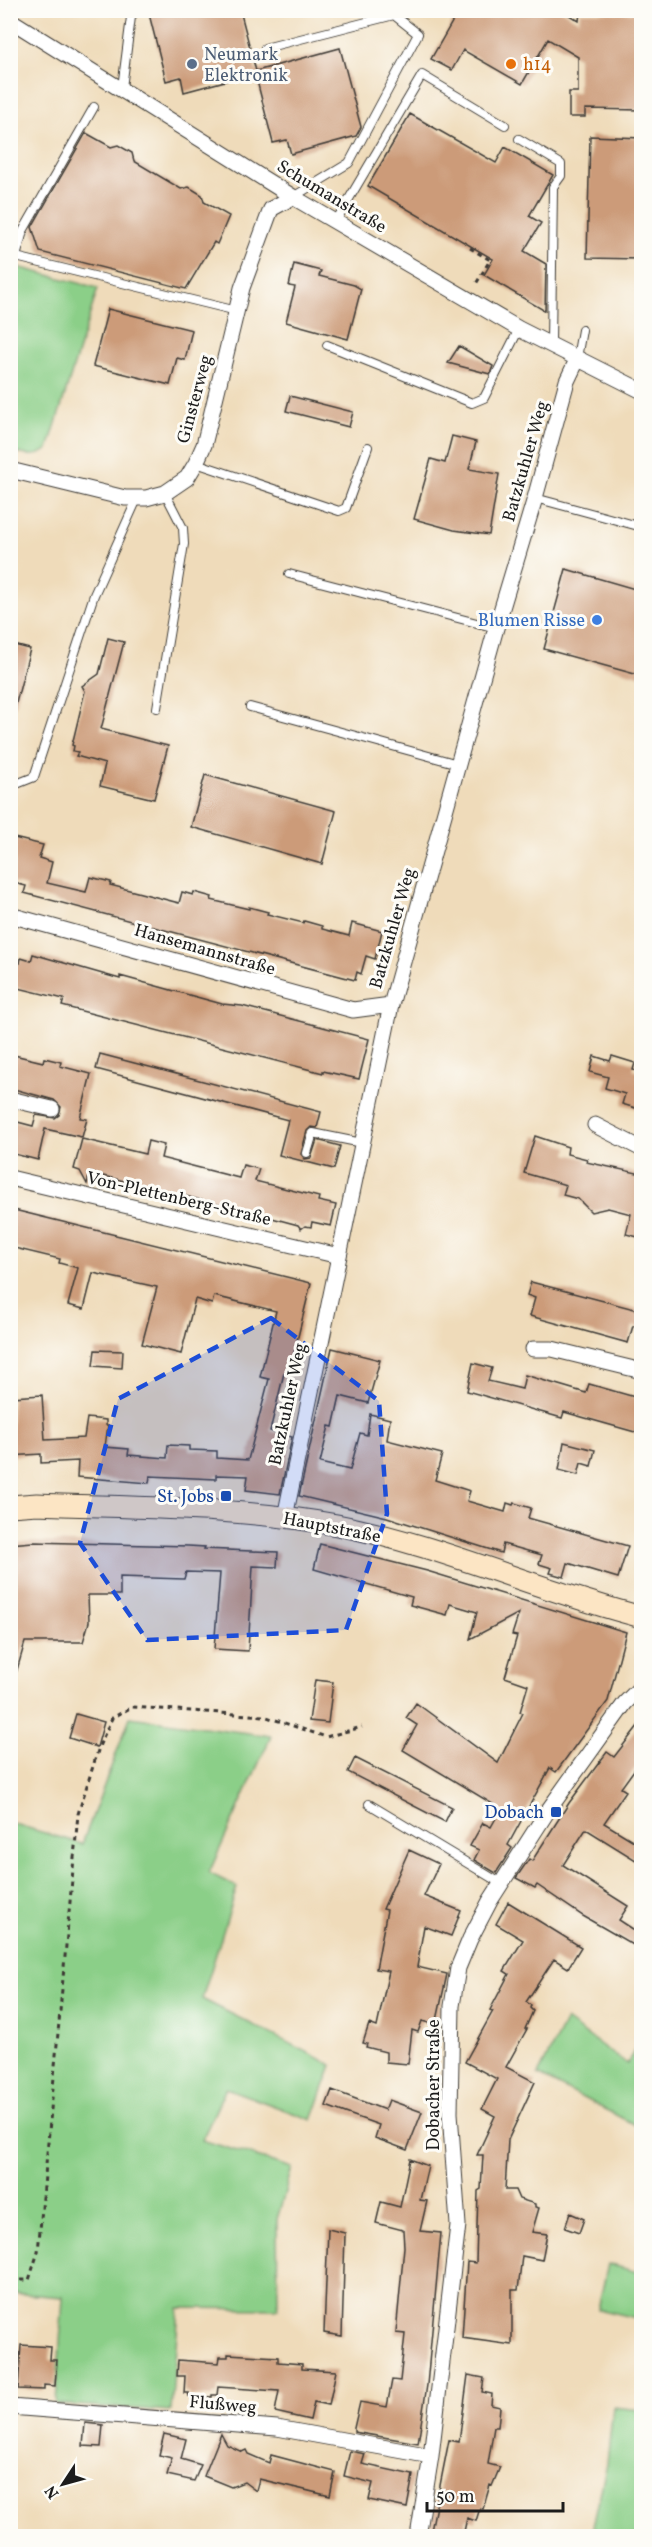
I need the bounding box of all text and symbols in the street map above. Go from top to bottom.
place label: Neumark Elektronik [204,43,288,89]
place label: h14 [523,53,551,78]
marker: Neumark Elektronik [185,57,199,71]
marker: h14 [504,57,518,71]
street label: Schumanstraße [272,155,391,240]
street label: Ginsterweg [172,352,219,446]
street label: Batzkuhler Weg [497,398,556,525]
place label: Blumen Risse [478,609,585,634]
marker: Blumen Risse [590,613,604,627]
street label: Batzkuhler Weg [364,865,423,992]
street label: Hansemannstraße [131,918,278,983]
street label: Von-Plettenberg-Straße [84,1166,273,1233]
street label: Batzkuhler Weg [263,1341,314,1468]
place label: St. Jobs [157,1485,214,1510]
marker: St. Jobs [219,1489,233,1503]
street label: Hauptstraße [281,1507,383,1550]
place label: Dobach [484,1801,544,1826]
marker: Dobach [549,1805,563,1819]
street label: Dobacher Straße [422,2019,447,2151]
street label: Flußweg [188,2390,258,2421]
north arrow [33,2454,93,2514]
scale bar [427,2475,564,2513]
text: N [40,2480,65,2503]
text: 50 m [436,2485,475,2510]

